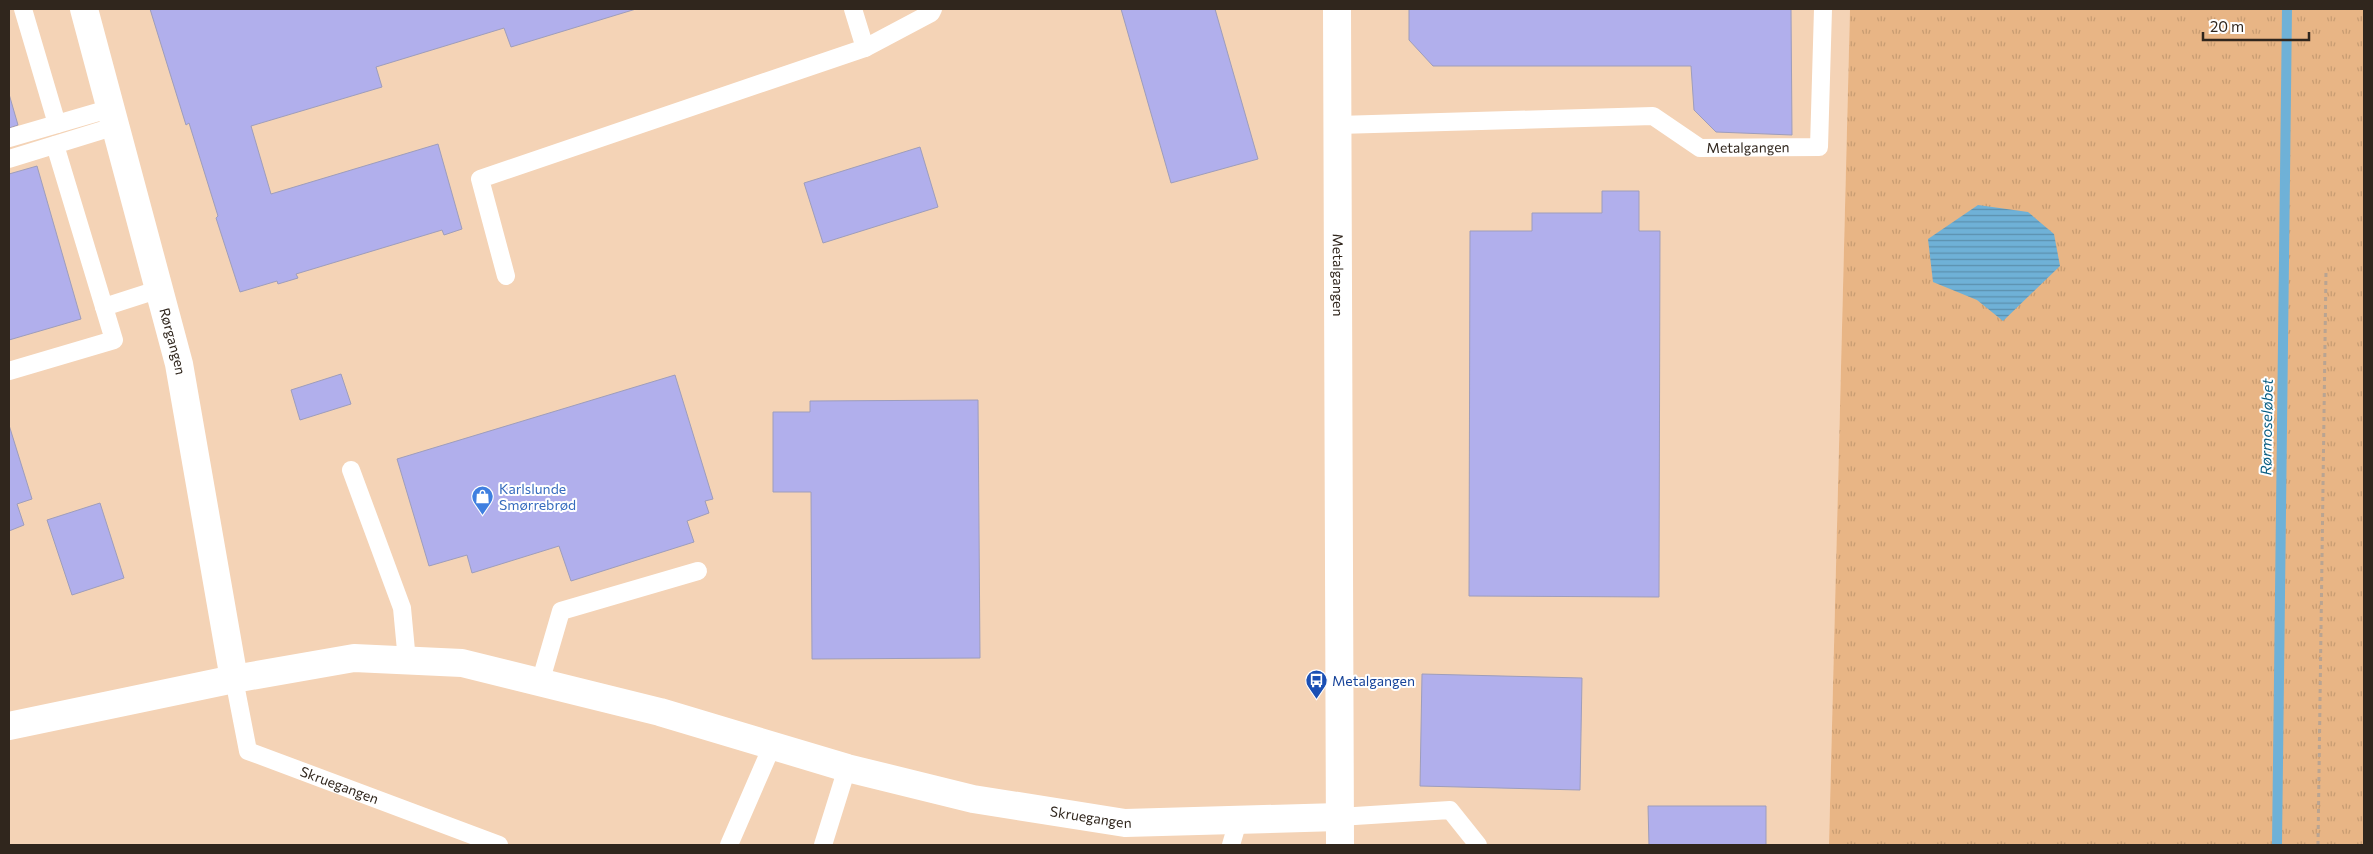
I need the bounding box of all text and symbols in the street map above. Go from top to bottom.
scale bar [2203,10,2309,42]
text: 20 m [2210,17,2244,35]
street label: Metalgangen [1706,138,1790,156]
street label: Metalgangen [1330,233,1347,317]
street label: Rørgangen [156,306,190,376]
water label: Rørmoseløbet [2256,378,2276,475]
place label: Karlslunde Smørrebrød [499,480,576,513]
shop icon: Karlslunde Smørrebrød [471,485,495,516]
bus stop icon: Metalgangen [1304,669,1328,700]
place label: Metalgangen [1332,672,1415,689]
street label: Skruegangen [298,762,381,807]
street label: Skruegangen [1049,802,1132,831]

